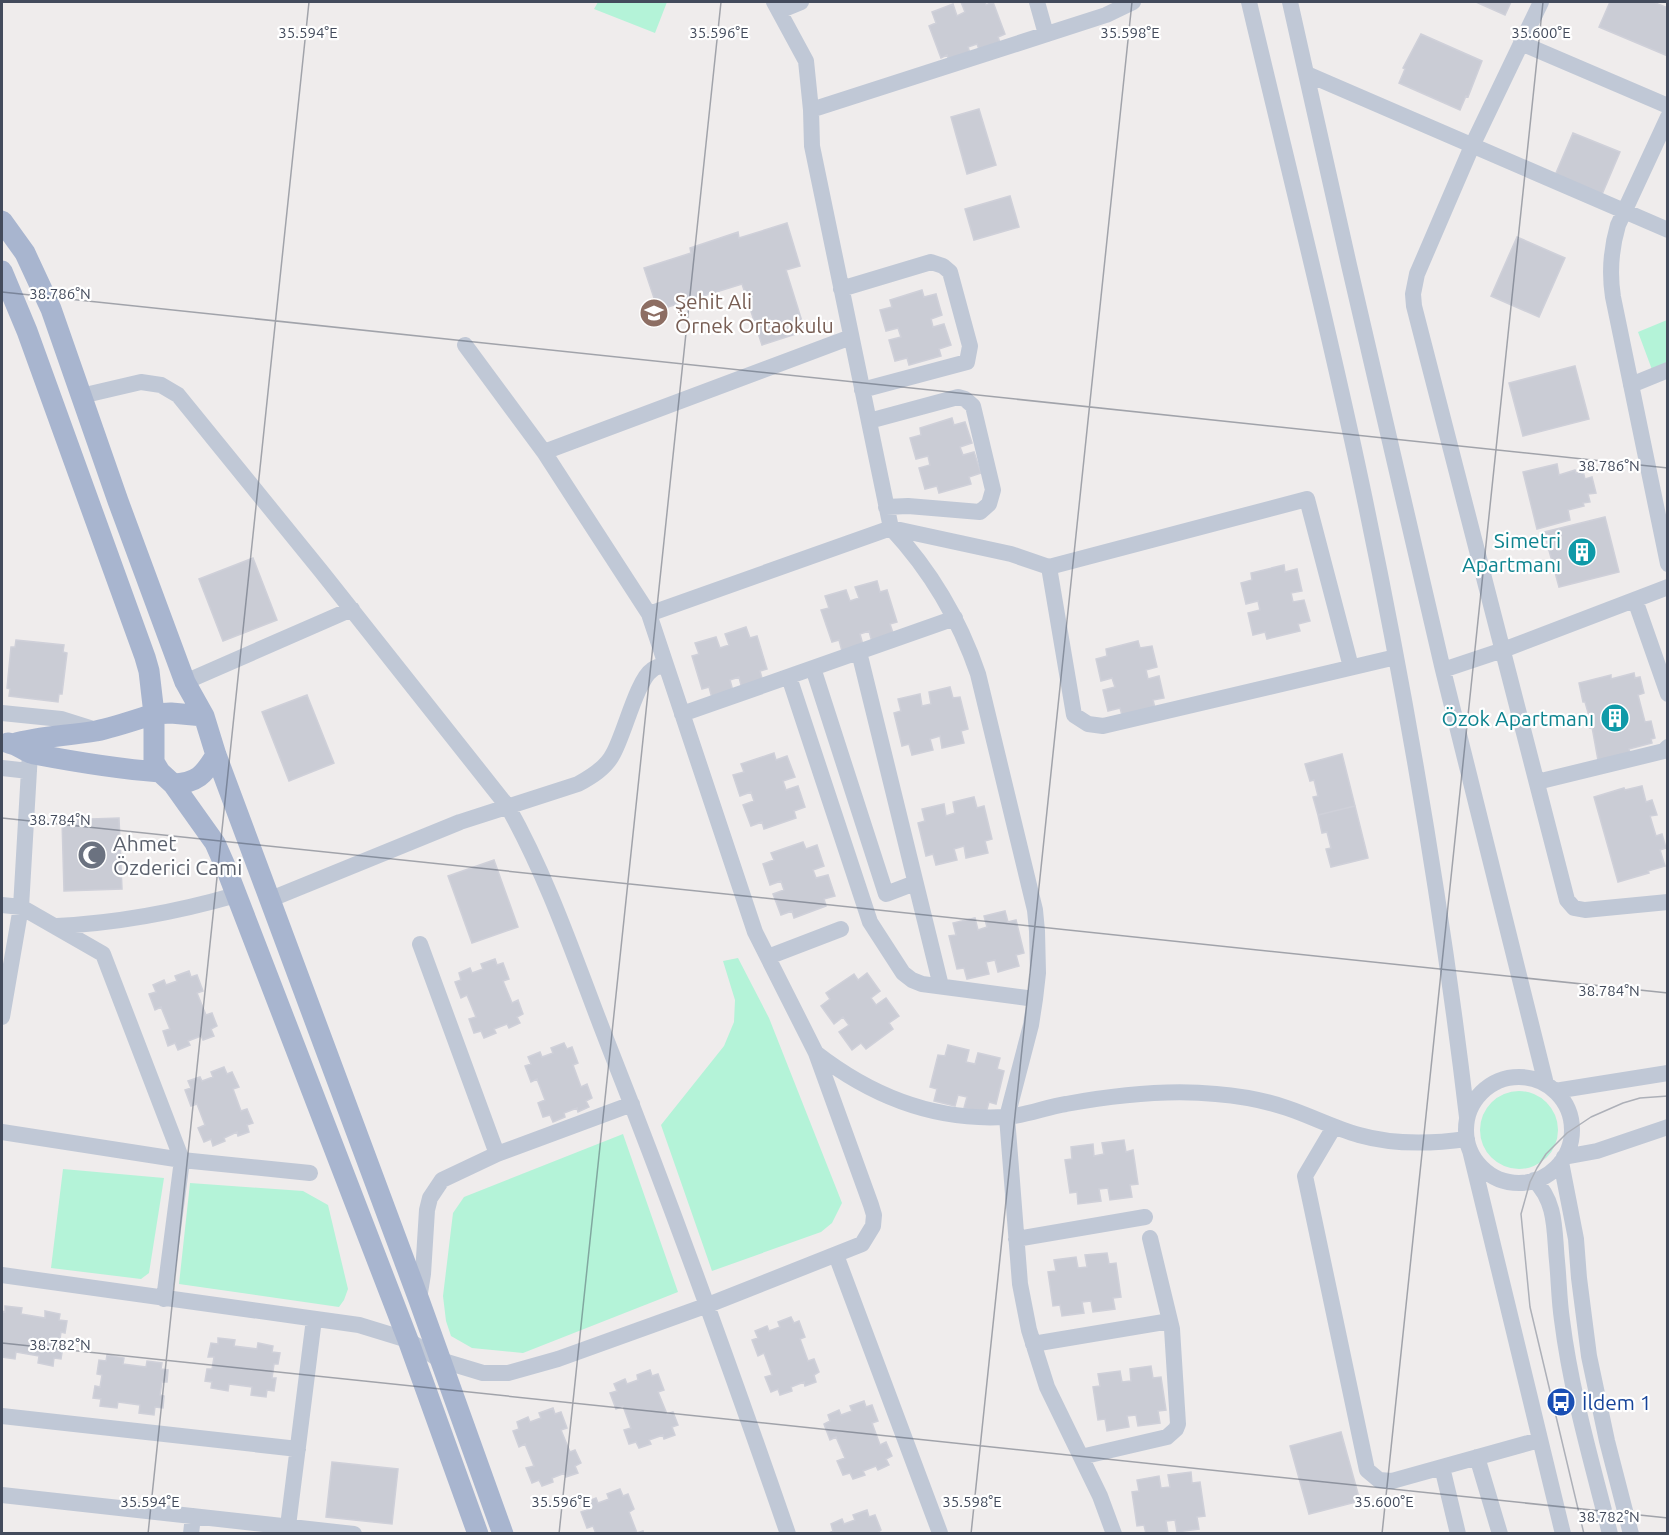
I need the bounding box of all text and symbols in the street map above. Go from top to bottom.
text: 35.594°E [278,24,338,41]
text: 35.596°E [689,24,749,41]
text: 35.598°E [1100,24,1160,41]
text: 35.600°E [1511,24,1571,41]
text: 38.786°N [29,285,91,302]
place label: Şehit Ali Örnek Ortaokulu [675,289,834,337]
school or university icon: Şehit Ali Örnek Ortaokulu [638,297,670,329]
text: 38.786°N [1578,457,1640,474]
place label: Simetri Apartmanı [1462,528,1561,576]
building icon: Simetri Apartmanı [1566,536,1598,568]
building icon: Özok Apartmanı [1599,702,1631,734]
place label: Özok Apartmanı [1442,706,1594,730]
text: 38.784°N [29,811,91,828]
place label: Ahmet Özderici Cami [113,831,242,879]
mosque icon: Ahmet Özderici Cami [76,839,108,871]
text: 38.784°N [1578,982,1640,999]
text: 38.782°N [29,1336,91,1353]
bus stop icon: İldem 1 [1545,1386,1577,1418]
place label: İldem 1 [1582,1390,1652,1414]
text: 35.594°E [120,1493,180,1510]
text: 35.596°E [531,1493,591,1510]
text: 35.598°E [942,1493,1002,1510]
text: 35.600°E [1354,1493,1414,1510]
text: 38.782°N [1578,1508,1640,1525]

